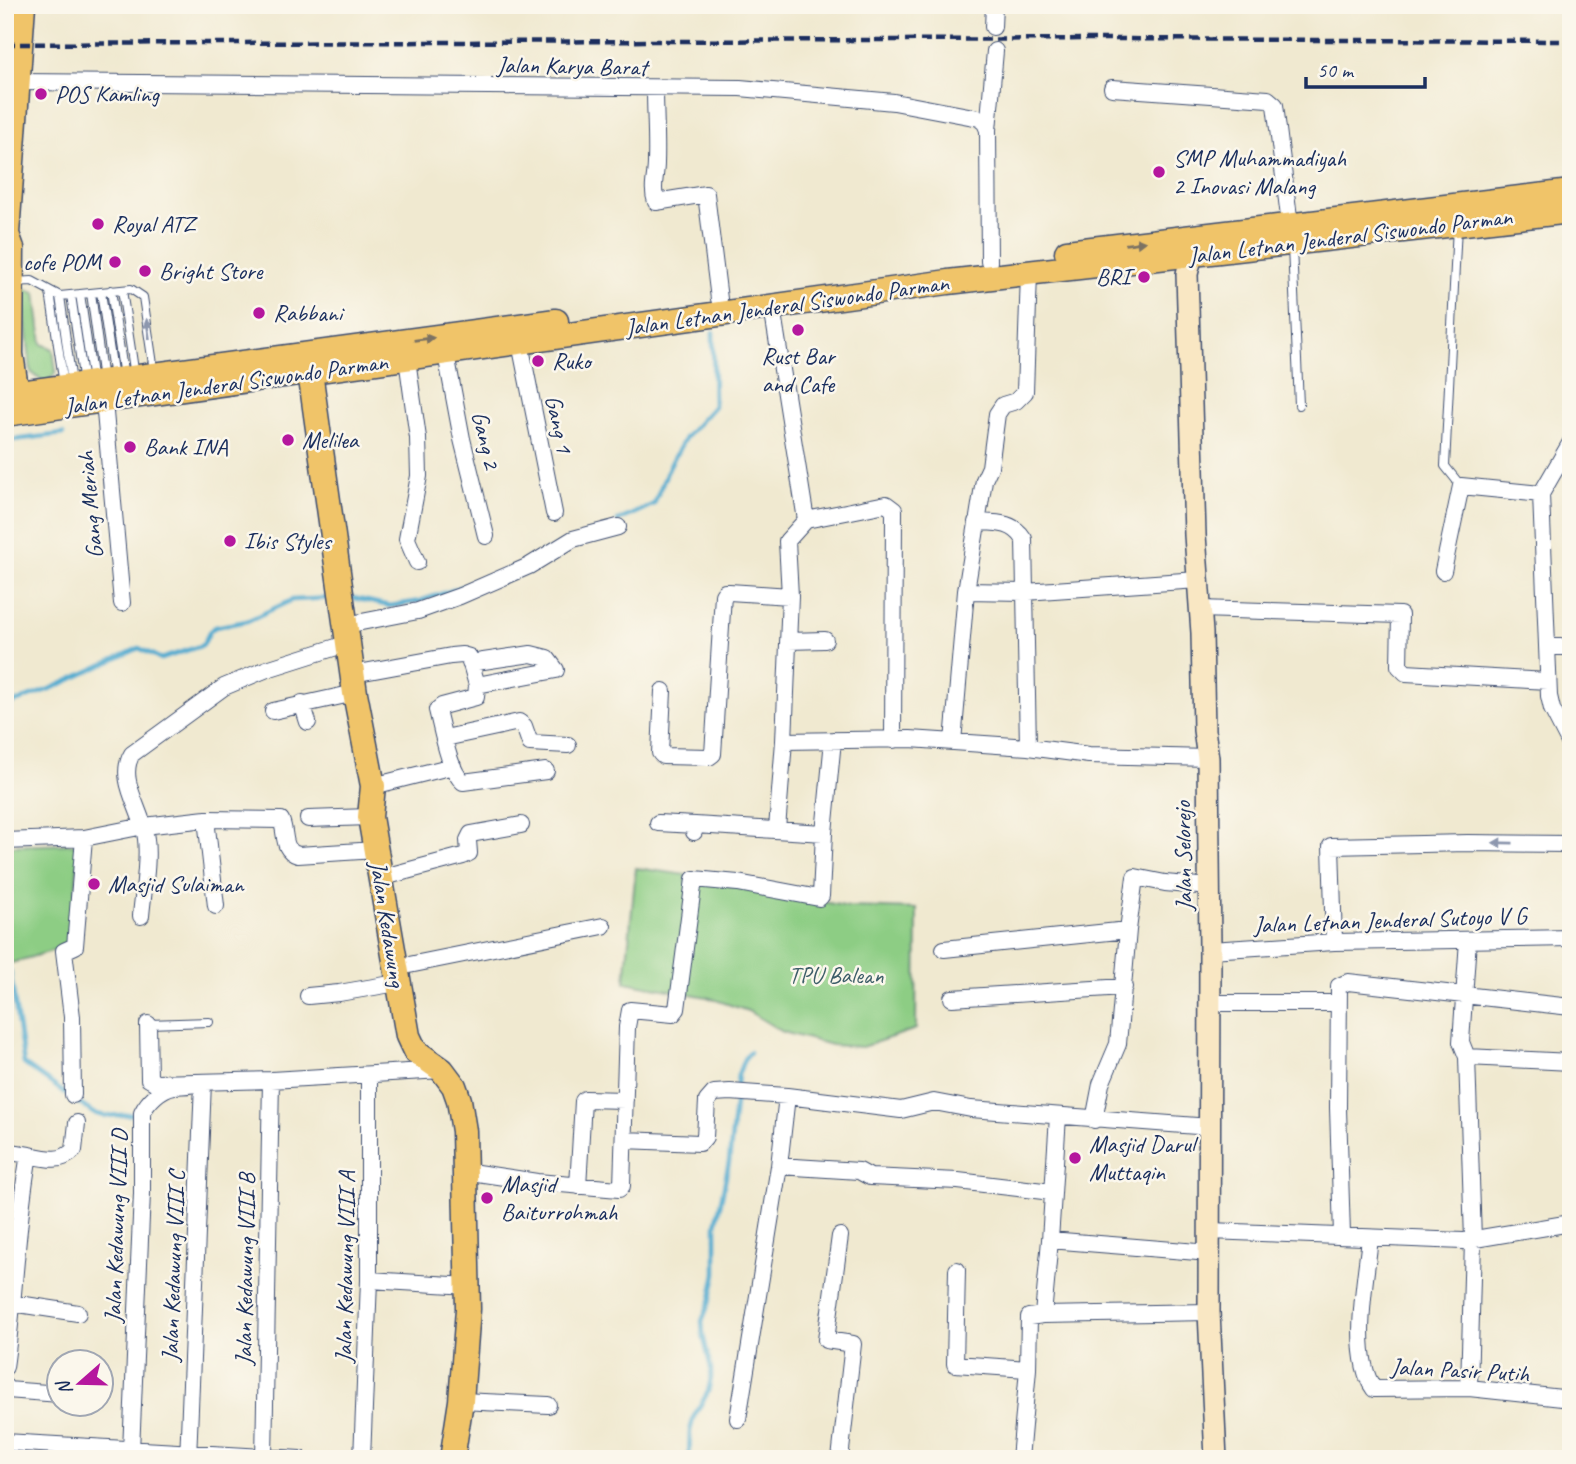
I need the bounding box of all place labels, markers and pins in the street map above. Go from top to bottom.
place label: POS Kamling [55,79,160,109]
marker: POS Kamling [33,86,49,102]
place label: SMP Muhammadiyah 2 Inovasi Malang [1173,143,1347,201]
marker: SMP Muhammadiyah 2 Inovasi Malang [1151,164,1167,180]
place label: Royal ATZ [112,209,198,239]
marker: Royal ATZ [90,216,106,232]
place label: cofe POM [23,247,103,277]
marker: cofe POM [107,254,123,270]
place label: Bright Store [159,256,265,286]
place label: BRI [1096,262,1135,292]
marker: Bright Store [137,263,153,279]
marker: BRI [1136,269,1152,285]
place label: Rabbani [273,298,345,328]
marker: Rabbani [251,305,267,321]
marker: Rust Bar and Cafe [790,322,806,338]
place label: Rust Bar and Cafe [761,341,837,399]
place label: Ruko [552,346,593,376]
marker: Ruko [530,353,546,369]
place label: Melilea [302,425,360,455]
place label: Bank INA [144,432,229,462]
marker: Melilea [280,432,296,448]
marker: Bank INA [122,439,138,455]
place label: Ibis Styles [244,526,332,556]
marker: Ibis Styles [222,533,238,549]
place label: Masjid Sulaiman [108,869,245,899]
marker: Masjid Sulaiman [86,876,102,892]
place label: Masjid Darul Muttaqin [1089,1129,1199,1187]
marker: Masjid Darul Muttaqin [1067,1150,1083,1166]
place label: Masjid Baiturrohmah [501,1169,618,1227]
marker: Masjid Baiturrohmah [479,1190,495,1206]

